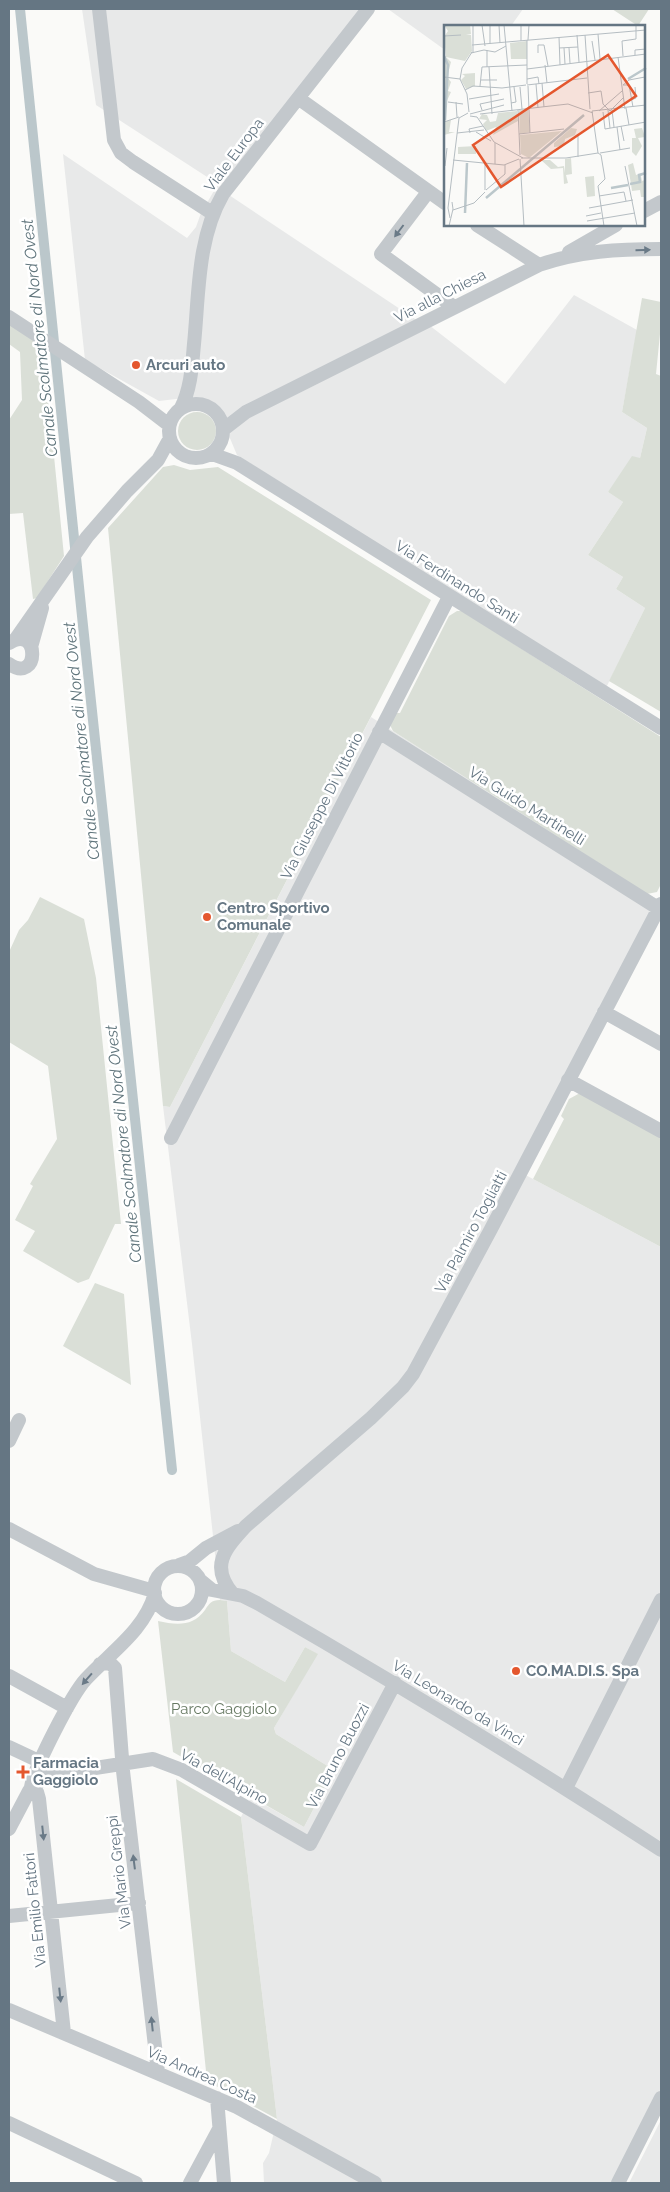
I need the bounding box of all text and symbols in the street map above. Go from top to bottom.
inset map [444,25,645,226]
street label: Viale Europa [200,115,268,195]
water label: Canale Scolmatore di Nord Ovest [17,217,61,458]
one-way arrow [393,224,404,237]
one-way arrow [635,245,651,253]
street label: Via alla Chiesa [391,265,489,327]
place label: Arcuri auto [146,356,225,374]
marker: Arcuri auto [130,359,142,371]
street label: Via Ferdinando Santi [392,537,522,627]
water label: Canale Scolmatore di Nord Ovest [59,620,103,861]
street label: Via Giuseppe Di Vittorio [277,729,367,883]
street label: Via Guido Martinelli [465,763,589,849]
place label: Centro Sportivo Comunale [217,899,330,934]
marker: Centro Sportivo Comunale [201,911,213,923]
water label: Canale Scolmatore di Nord Ovest [101,1023,145,1264]
street label: Via Palmiro Togliatti [431,1168,511,1296]
street label: Via Leonardo da Vinci [389,1657,527,1749]
place label: CO.MA.DI.S. Spa [526,1662,639,1680]
marker: CO.MA.DI.S. Spa [510,1665,522,1677]
one-way arrow [81,1672,92,1685]
park label: Parco Gaggiolo [171,1700,277,1718]
street label: Via Bruno Buozzi [303,1700,373,1812]
street label: Via dell'Alpino [177,1745,271,1809]
place label: Farmacia Gaggiolo [33,1754,99,1789]
marker: Farmacia Gaggiolo [17,1766,29,1778]
street label: Via Mario Greppi [103,1814,135,1930]
one-way arrow [39,1825,47,1841]
street label: Via Emilio Fattori [20,1852,50,1968]
one-way arrow [130,1854,138,1870]
one-way arrow [56,1987,64,2003]
one-way arrow [148,2016,156,2032]
street label: Via Andrea Costa [144,2043,260,2107]

